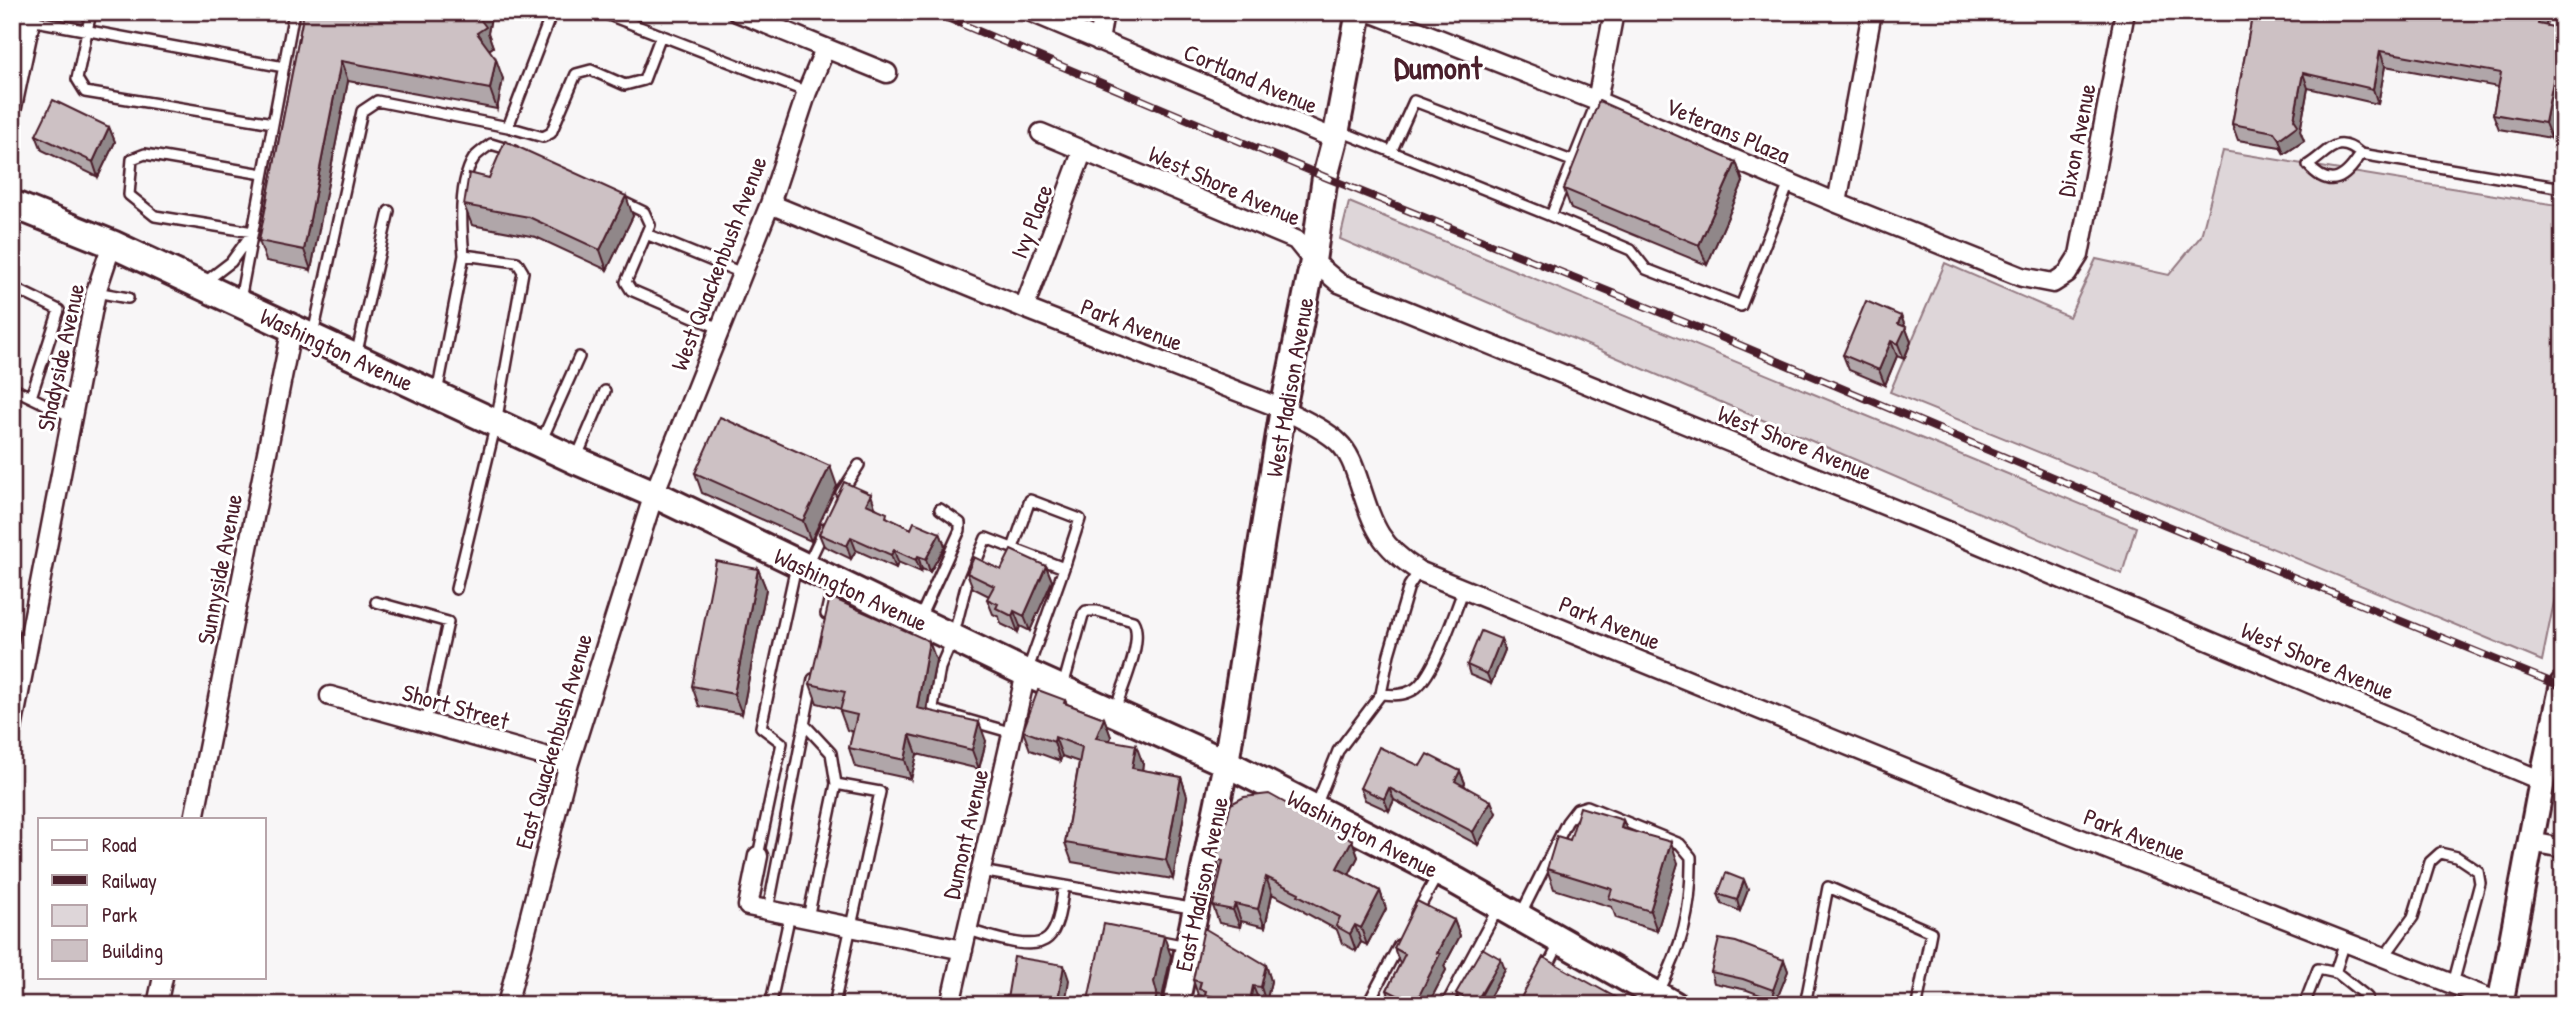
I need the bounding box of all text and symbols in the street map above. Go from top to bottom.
street label: Cortland Avenue [1179,35,1323,121]
district label: Dumont [1394,46,1483,89]
street label: Dixon Avenue [2049,80,2103,199]
street label: Veterans Plaza [1661,89,1795,171]
street label: West Shore Avenue [1144,137,1307,233]
street label: West Quackenbush Avenue [662,151,774,375]
street label: Ivy Place [1002,179,1060,263]
street label: Shadyside Avenue [29,280,91,434]
street label: Park Avenue [1077,290,1188,358]
street label: West Madison Avenue [1257,294,1321,479]
street label: Washington Avenue [255,300,419,399]
street label: West Shore Avenue [1713,397,1877,488]
street label: Sunnyside Avenue [189,491,249,647]
street label: Washington Avenue [769,540,933,639]
street label: Park Avenue [1555,587,1666,657]
street label: West Shore Avenue [2237,613,2400,707]
street label: East Quackenbush Avenue [507,629,599,852]
street label: Short Street [399,676,514,737]
street label: Dumont Avenue [935,765,996,902]
street label: Washington Avenue [1282,781,1444,885]
street label: East Madison Avenue [1167,793,1235,974]
street label: Park Avenue [2080,800,2191,868]
legend [38,818,266,978]
text: Road [102,830,136,859]
text: Railway [102,866,157,895]
text: Park [102,900,137,929]
text: Building [102,936,163,965]

